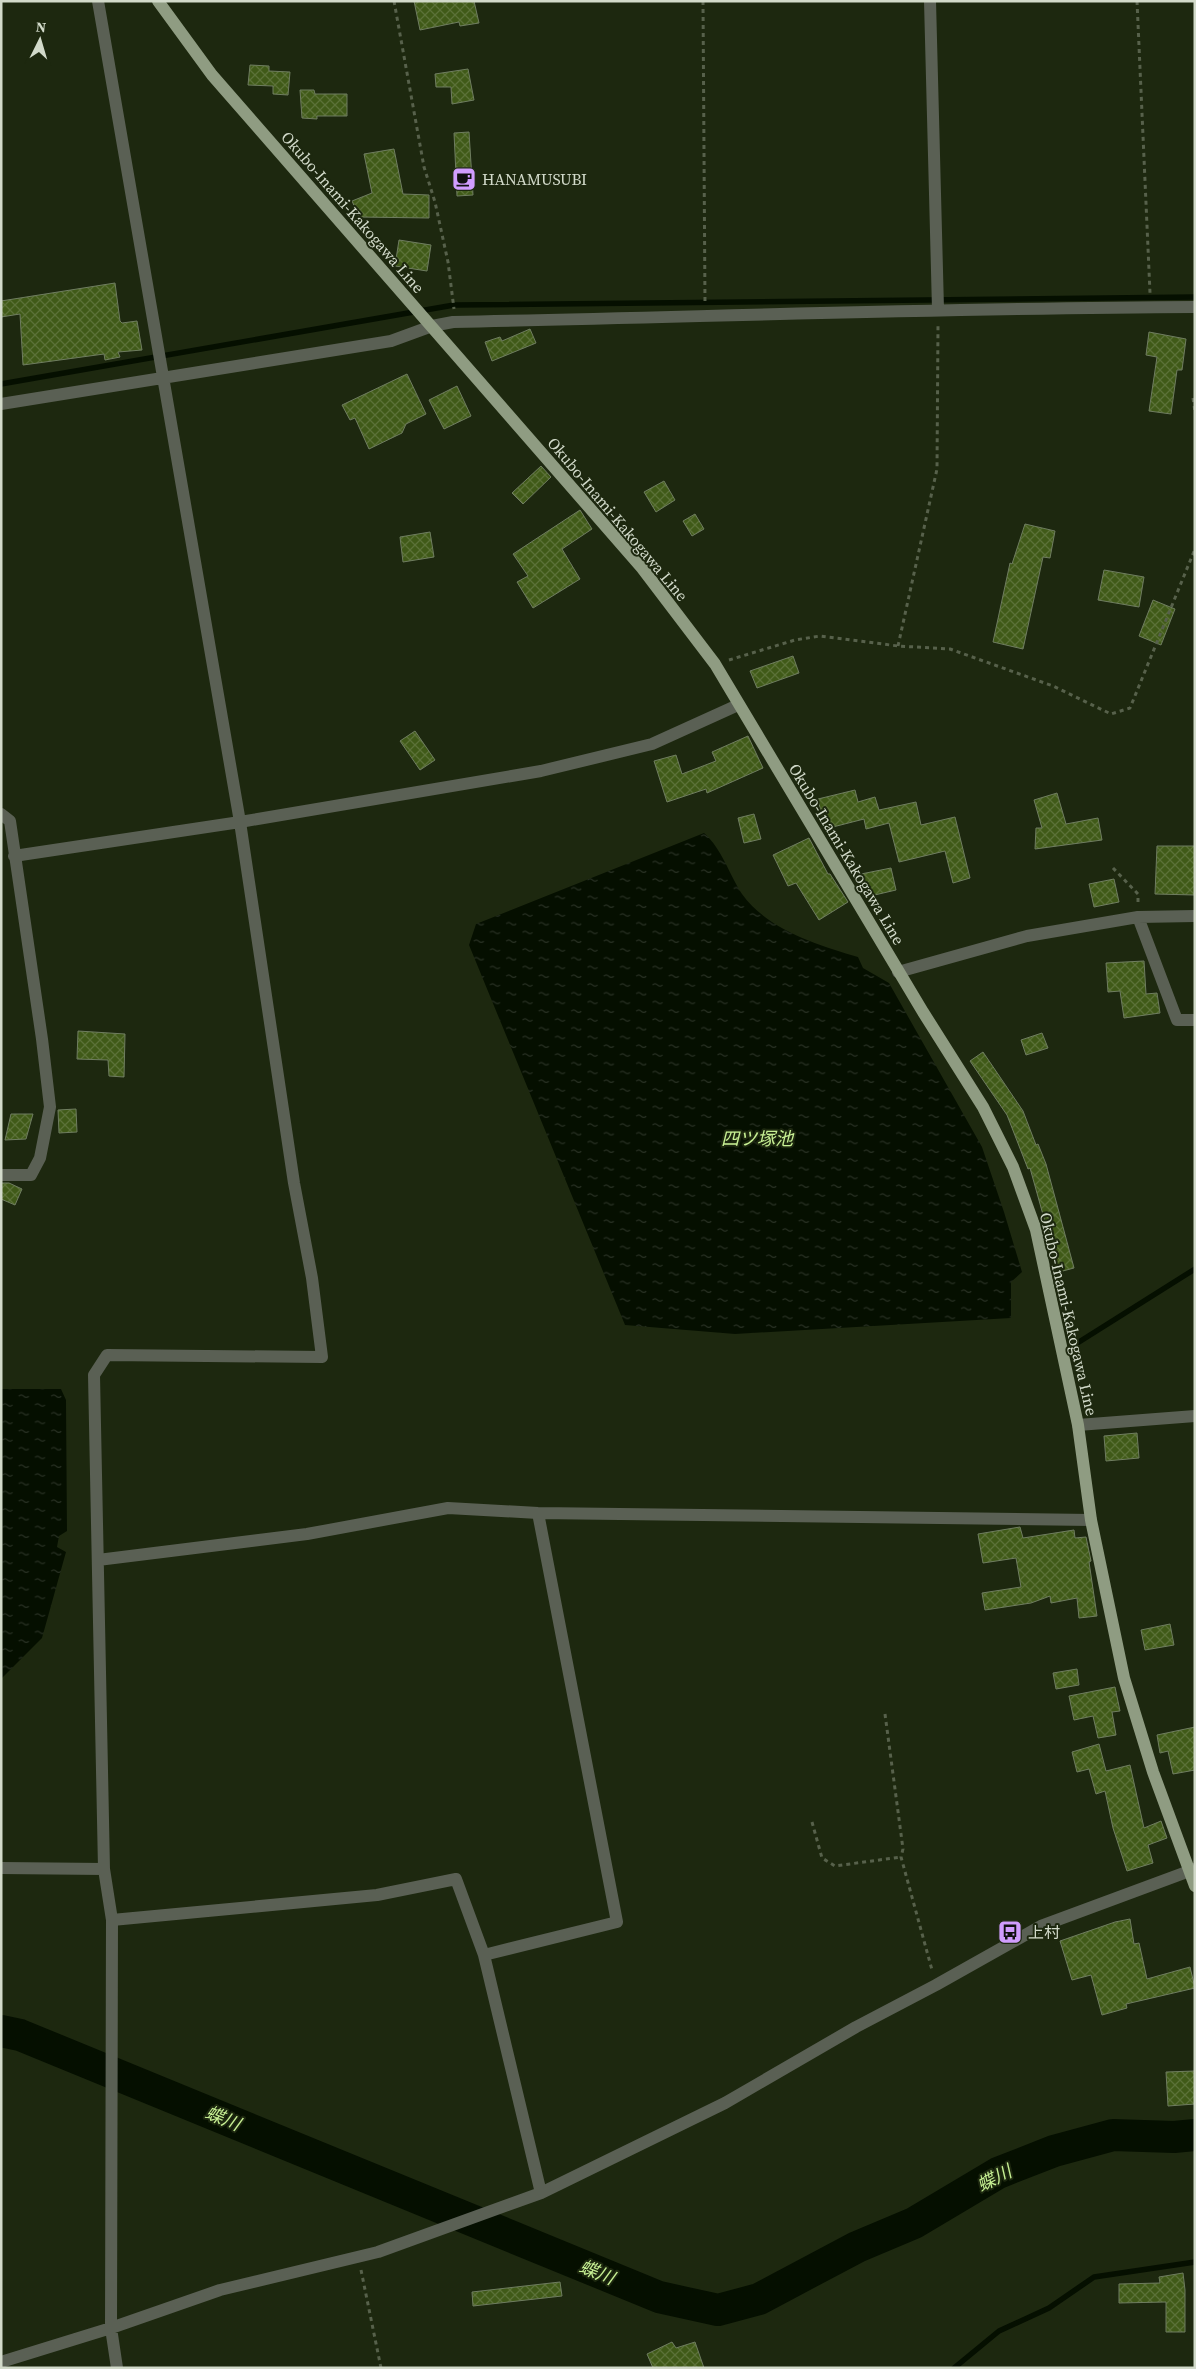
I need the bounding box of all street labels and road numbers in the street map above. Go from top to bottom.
street label: Okubo-Inami-Kakogawa Line [276,126,430,298]
street label: Okubo-Inami-Kakogawa Line [543,432,693,606]
street label: Okubo-Inami-Kakogawa Line [784,759,910,949]
street label: Okubo-Inami-Kakogawa Line [1035,1210,1103,1418]

